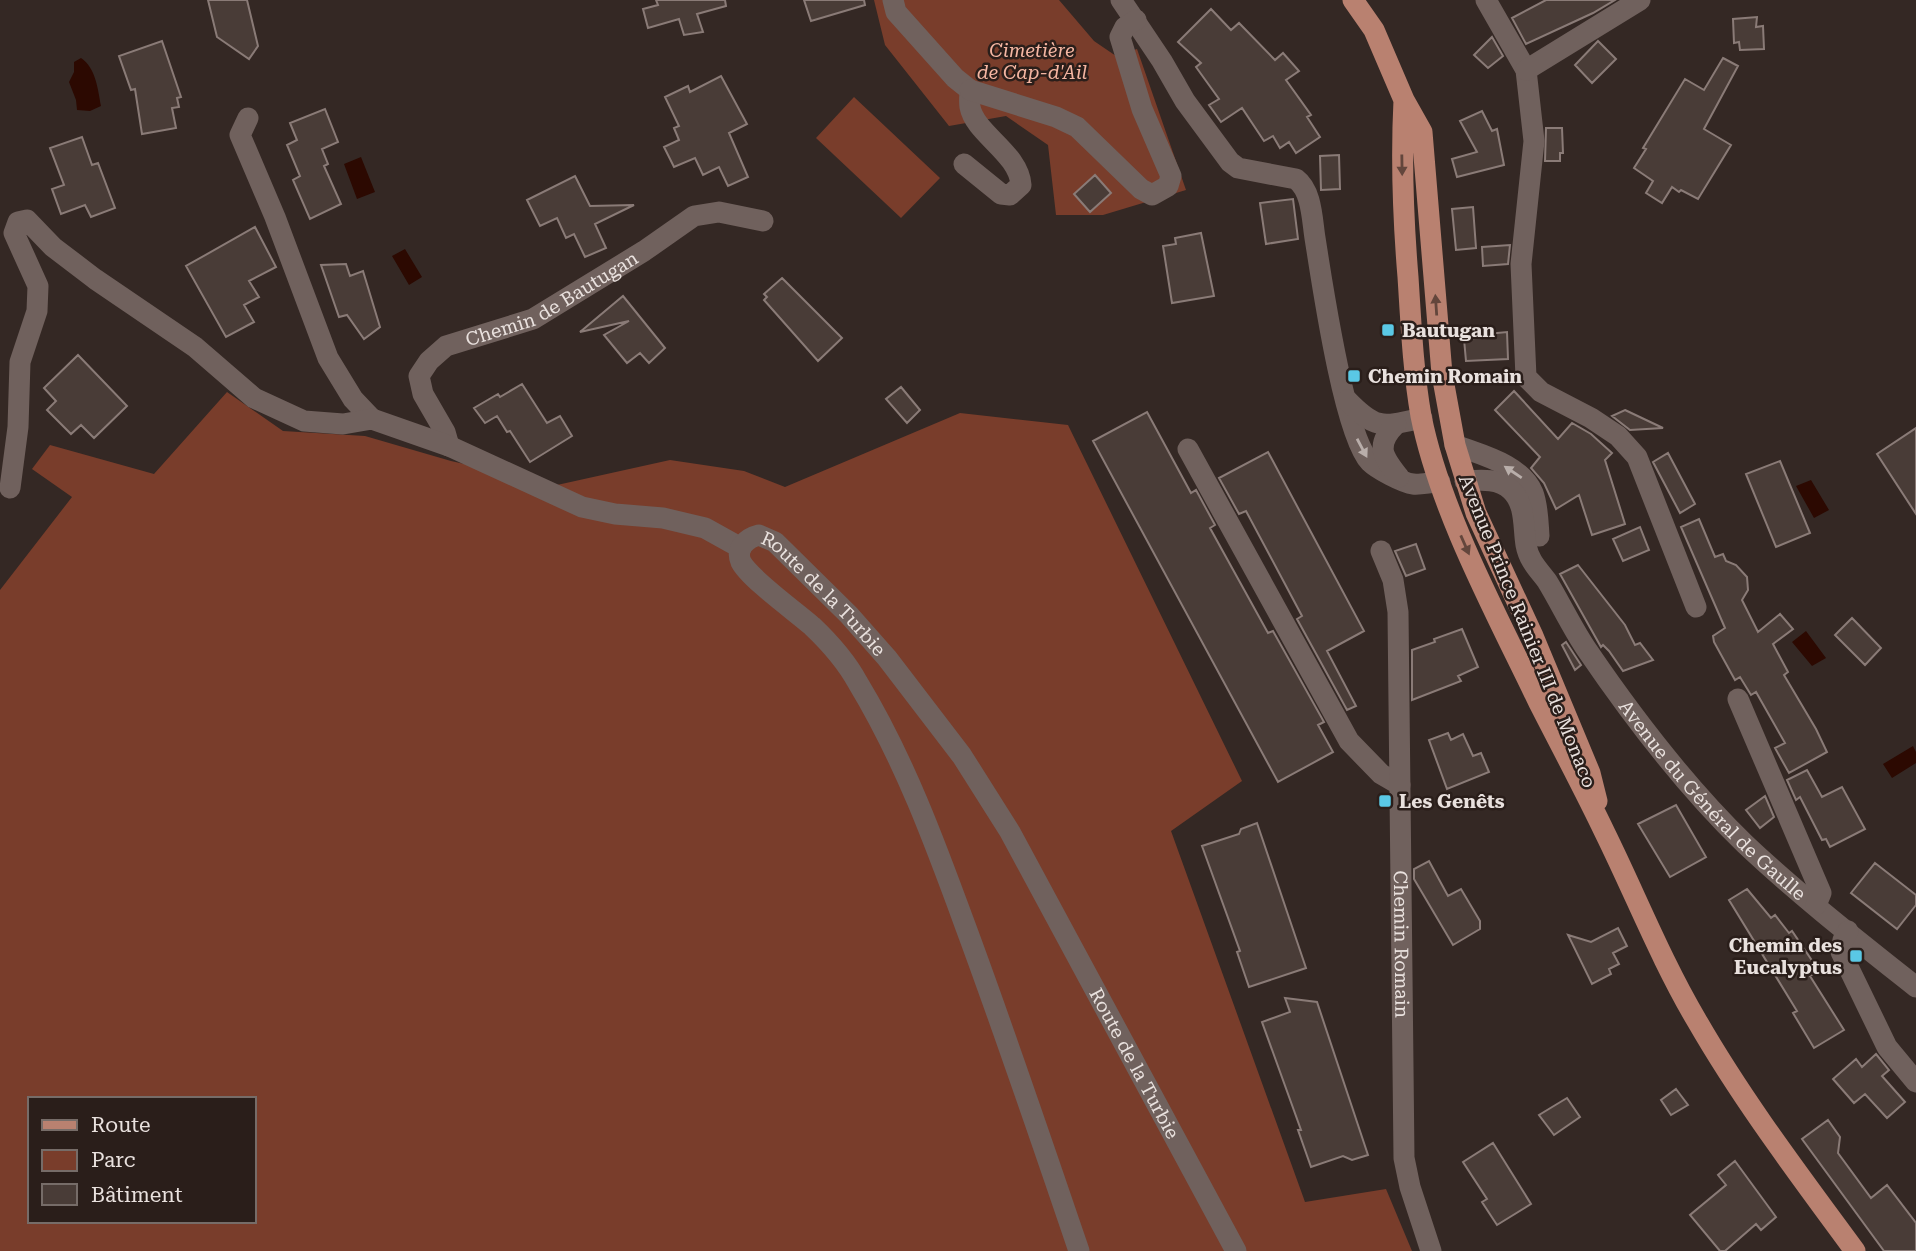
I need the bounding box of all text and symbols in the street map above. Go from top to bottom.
park label: Cimetière de Cap-d'Ail [977,39,1088,84]
one-way arrow [1396,154,1407,176]
street label: Chemin de Bautugan [463,247,642,351]
one-way arrow [1431,294,1442,316]
place label: Bautugan [1402,319,1495,342]
marker: Bautugan [1380,322,1396,338]
place label: Chemin Romain [1368,365,1522,388]
marker: Chemin Romain [1346,368,1362,384]
one-way arrow [1356,438,1368,458]
one-way arrow [1504,465,1522,479]
street label: Avenue Prince Rainier III de Monaco [1454,471,1601,791]
street label: Route de la Turbie [758,526,891,661]
one-way arrow [1460,535,1471,556]
street label: Avenue du Général de Gaulle [1614,695,1811,905]
place label: Les Genêts [1399,790,1505,813]
marker: Les Genêts [1377,793,1393,809]
street label: Chemin Romain [1389,870,1413,1018]
place label: Chemin des Eucalyptus [1729,934,1842,979]
marker: Chemin des Eucalyptus [1848,948,1864,964]
street label: Route de la Turbie [1084,984,1184,1143]
legend [28,1097,256,1223]
text: Route [91,1113,150,1137]
text: Parc [91,1148,136,1172]
text: Bâtiment [91,1183,183,1207]

